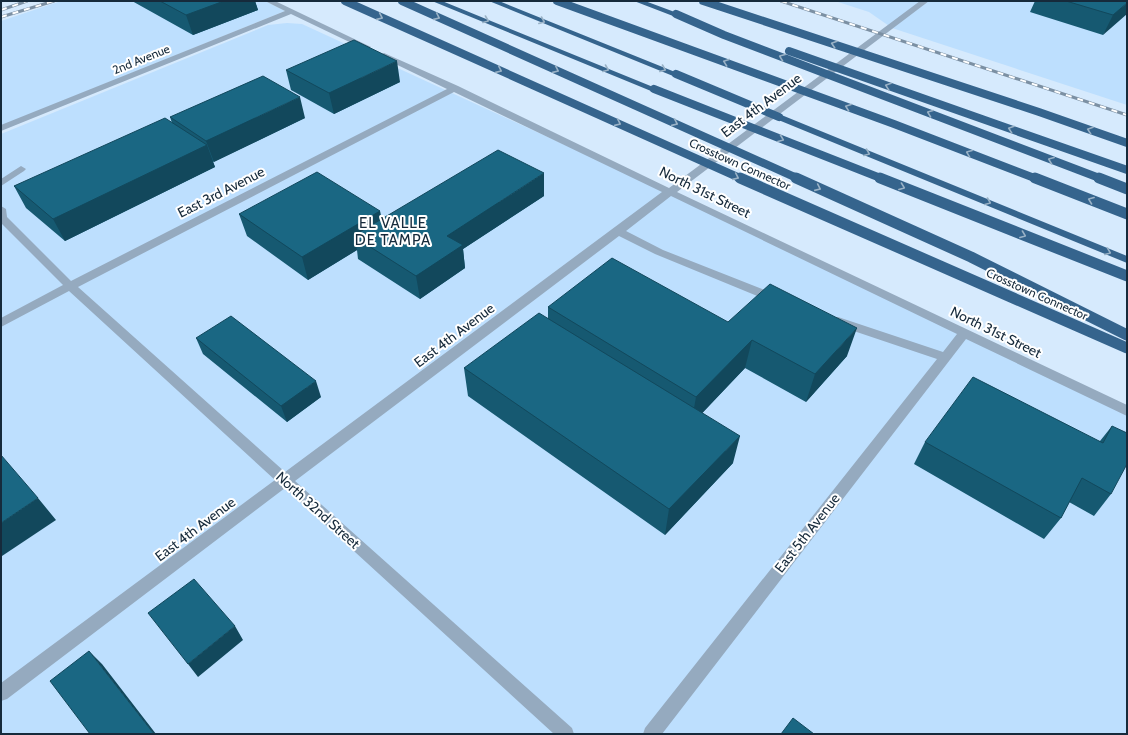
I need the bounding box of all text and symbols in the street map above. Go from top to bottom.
one-way arrow [376,12,384,20]
one-way arrow [434,12,441,20]
one-way arrow [482,16,489,24]
one-way arrow [538,16,545,24]
one-way arrow [831,40,838,49]
street label: 2nd Avenue [110,41,172,77]
one-way arrow [779,54,786,62]
one-way arrow [722,59,729,67]
one-way arrow [602,64,610,72]
one-way arrow [552,65,559,73]
one-way arrow [659,65,666,73]
one-way arrow [495,66,502,74]
street label: East 4th Avenue [717,69,805,141]
one-way arrow [885,83,892,91]
one-way arrow [845,104,852,112]
one-way arrow [927,110,934,118]
one-way arrow [670,118,678,126]
one-way arrow [614,119,621,127]
one-way arrow [1008,126,1015,134]
one-way arrow [1087,126,1094,135]
street label: Crosstown Connector [687,135,793,193]
one-way arrow [778,135,785,143]
one-way arrow [864,148,871,156]
one-way arrow [966,150,973,158]
one-way arrow [1048,156,1055,164]
street label: East 3rd Avenue [174,162,268,222]
street label: North 31st Street [657,162,754,222]
one-way arrow [733,172,740,180]
one-way arrow [814,183,822,191]
one-way arrow [899,183,906,191]
one-way arrow [983,197,991,205]
one-way arrow [1087,197,1094,205]
district label: EL VALLE DE TAMPA [355,214,431,249]
one-way arrow [1020,230,1027,238]
one-way arrow [1104,247,1111,255]
street label: Crosstown Connector [984,265,1090,323]
street label: East 4th Avenue [410,299,498,371]
street label: North 31st Street [948,302,1045,362]
street label: North 32nd Street [272,468,364,553]
street label: East 5th Avenue [770,490,844,576]
street label: East 4th Avenue [151,493,239,565]

